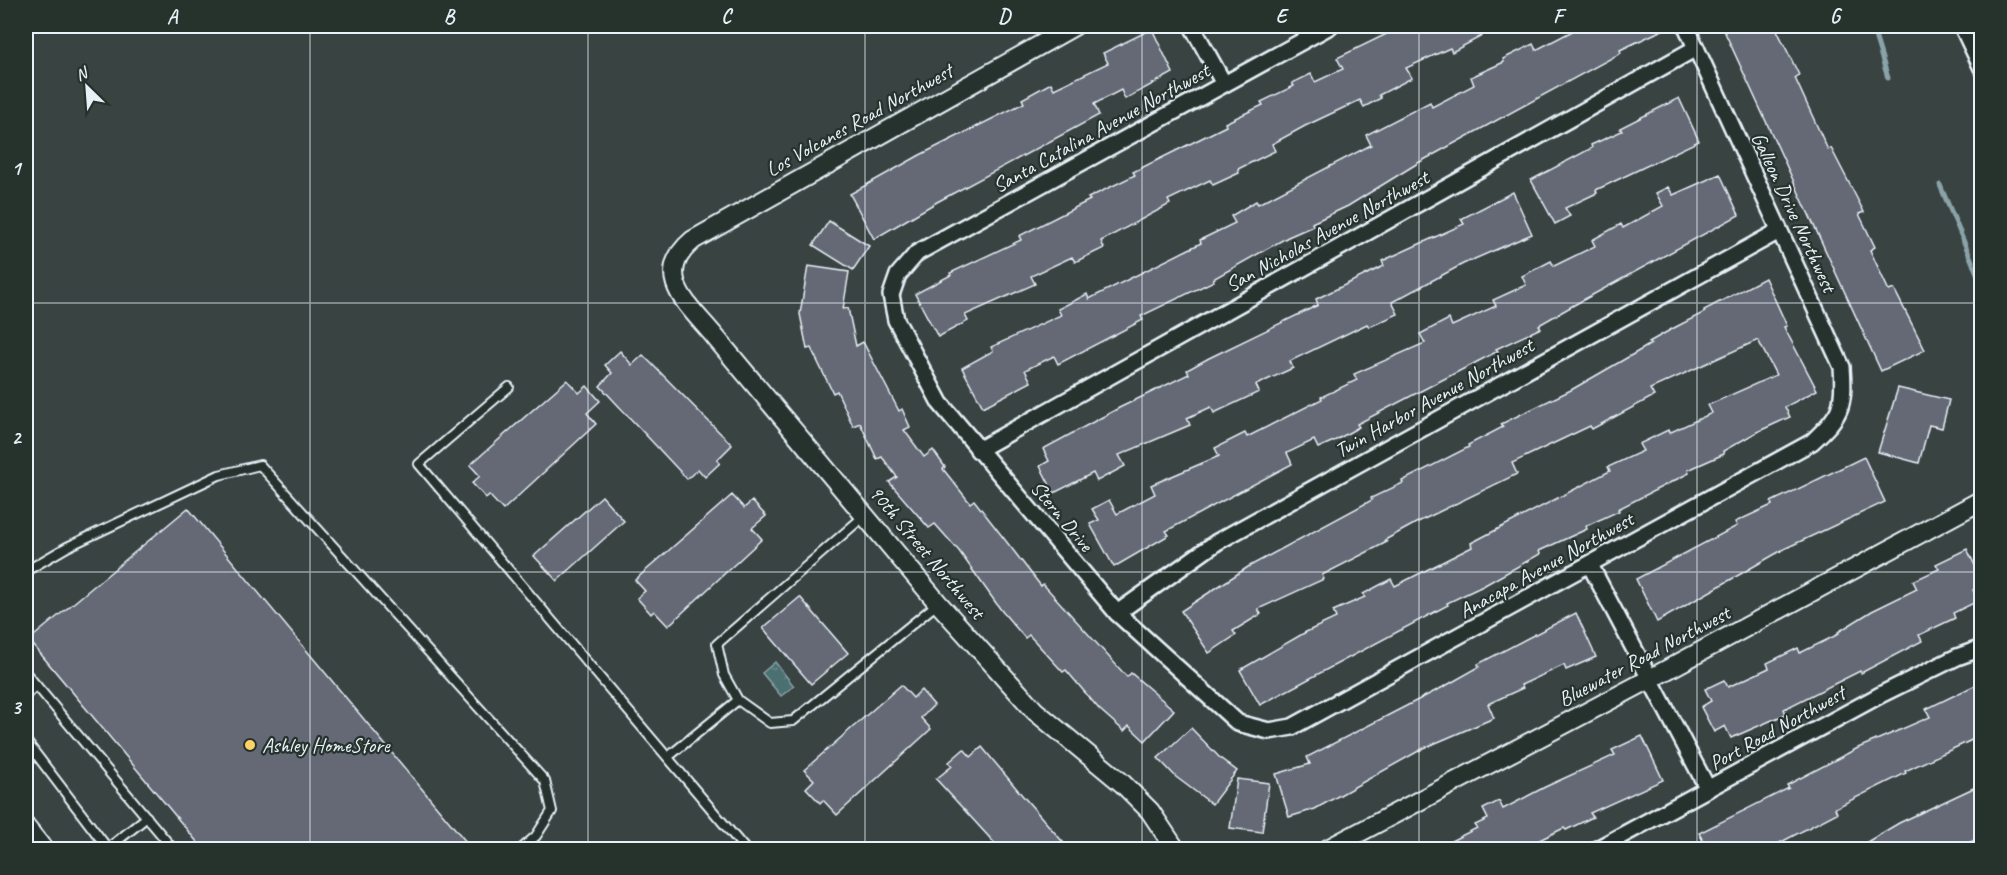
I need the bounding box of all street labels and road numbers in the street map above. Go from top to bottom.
street label: Los Volcanes Road Northwest [761,56,960,182]
street label: Santa Catalina Avenue Northwest [988,56,1216,199]
street label: Galleon Drive Northwest [1746,128,1843,298]
street label: San Nicholas Avenue Northwest [1221,163,1435,298]
street label: Twin Harbor Avenue Northwest [1330,331,1540,464]
street label: Stern Drive [1025,476,1100,557]
street label: 90th Street Northwest [863,480,992,626]
street label: Anacapa Avenue Northwest [1454,505,1640,624]
street label: Bluewater Road Northwest [1554,599,1736,712]
street label: Port Road Northwest [1705,679,1852,776]

